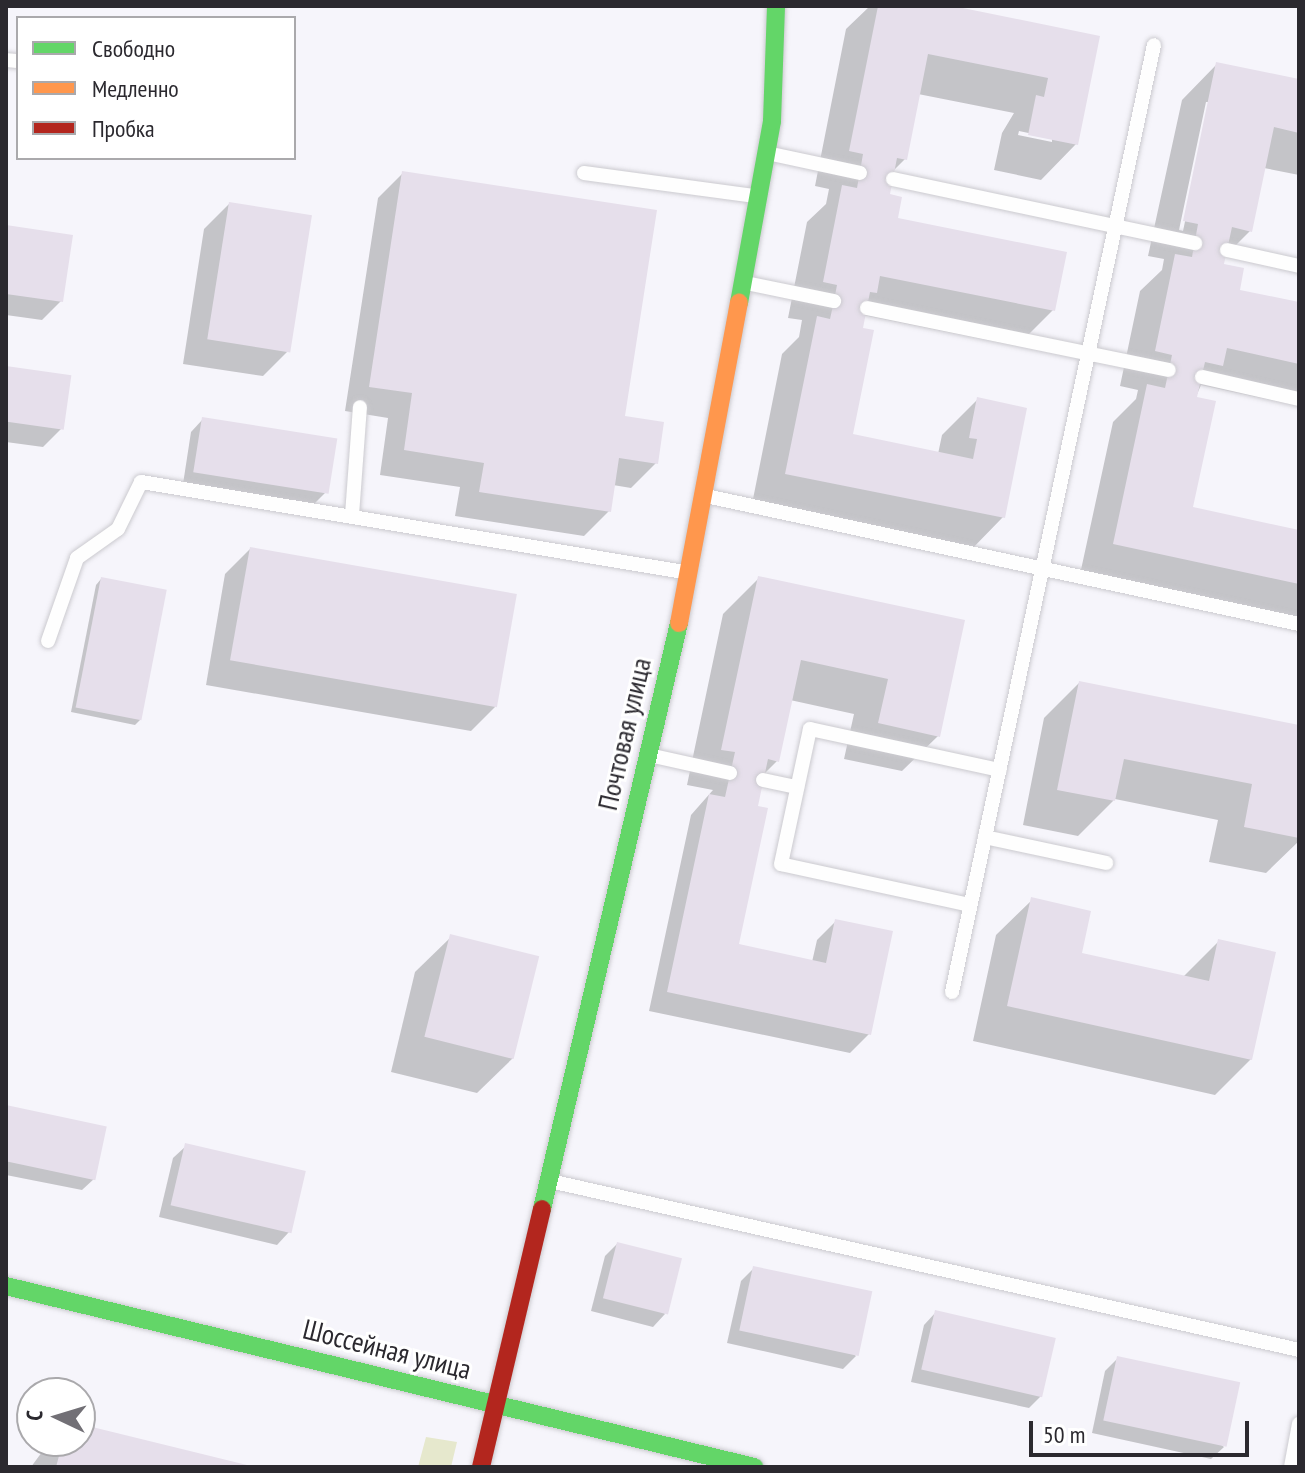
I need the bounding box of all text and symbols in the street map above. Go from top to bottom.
legend [16,16,296,160]
text: Свободно [92,33,175,64]
text: Медленно [92,73,179,104]
text: Пробка [92,113,155,144]
street label: Почтовая улица [590,655,658,813]
street label: Шоссейная улица [299,1312,475,1386]
north arrow [16,1377,96,1457]
scale bar [1033,1405,1253,1455]
text: С [20,1409,48,1421]
text: 50 m [1043,1419,1085,1450]

